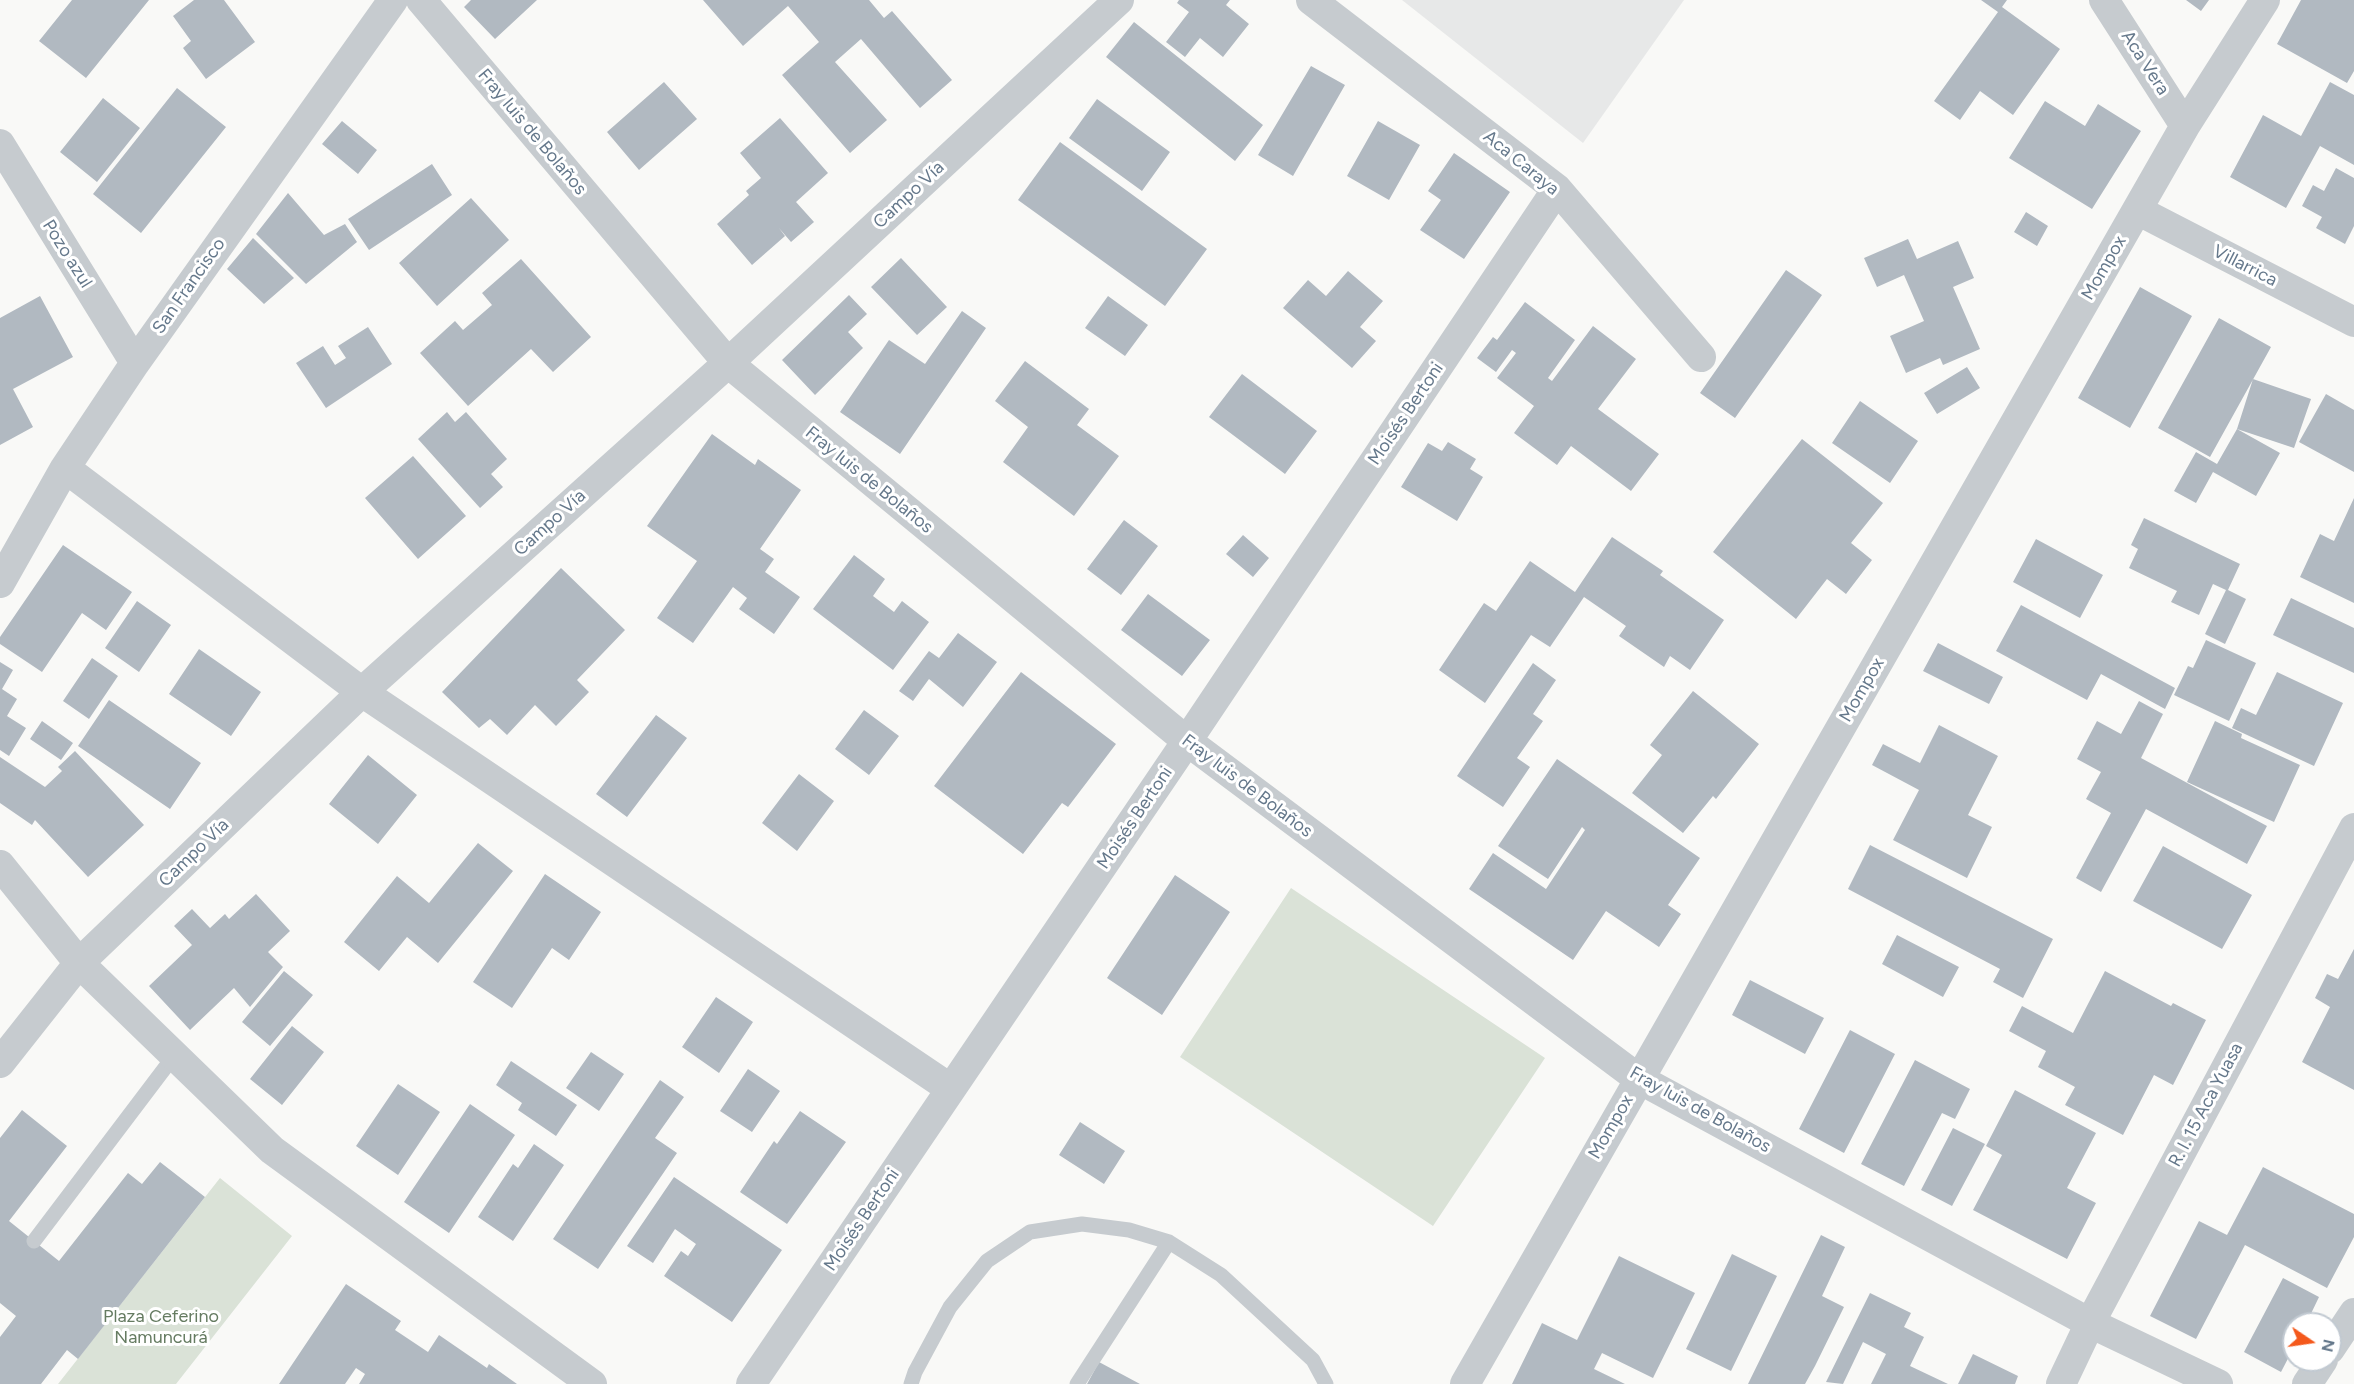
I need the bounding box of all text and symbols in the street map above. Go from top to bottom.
street label: Aca Vera [2116,27,2174,99]
street label: Fray luis de Bolaños [473,65,591,199]
street label: Aca Caraya [1479,126,1563,200]
street label: Campo Vía [869,157,949,233]
street label: Pozo azul [38,216,96,292]
street label: Mompox [2077,232,2131,304]
street label: San Francisco [148,234,230,338]
street label: Villarrica [2209,241,2281,291]
street label: Moisés Bertoni [1364,359,1448,469]
street label: Fray luis de Bolaños [801,422,937,538]
street label: Campo Vía [510,485,590,561]
street label: Mompox [1835,654,1889,726]
street label: Fray luis de Bolaños [1177,730,1317,842]
street label: Moisés Bertoni [1093,763,1177,873]
street label: Campo Vía [155,814,233,892]
street label: R. I. 15 Aca Yuasa [2164,1039,2248,1171]
street label: Fray luis de Bolaños [1626,1062,1774,1158]
street label: Mompox [1584,1091,1638,1163]
street label: Moisés Bertoni [820,1165,904,1275]
park label: Plaza Ceferino Namuncurá [103,1306,219,1348]
north arrow [2282,1312,2342,1372]
text: N [2317,1338,2339,1354]

